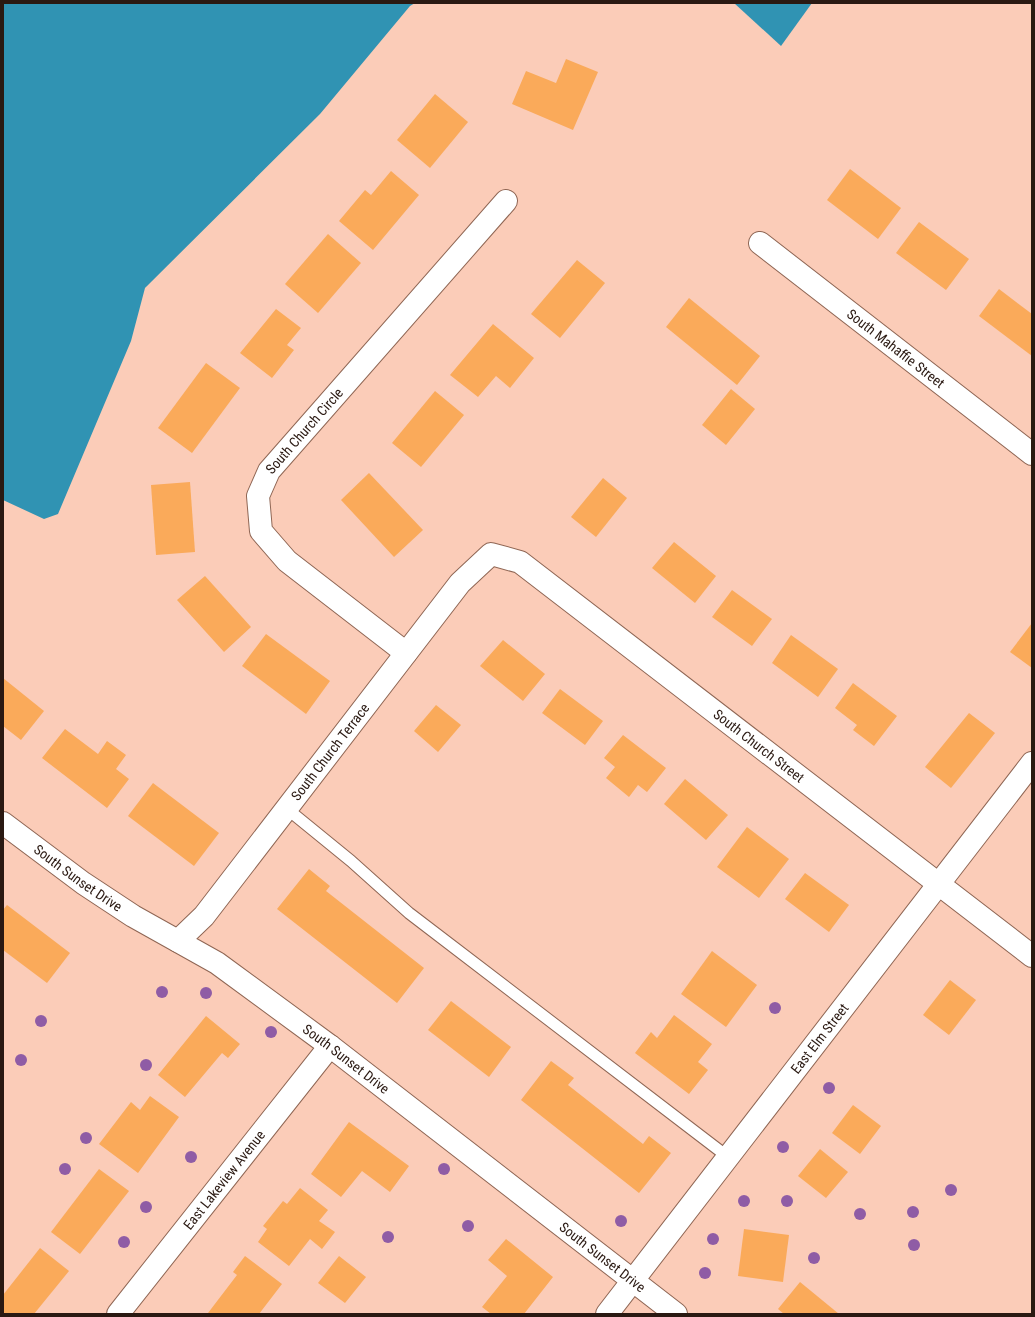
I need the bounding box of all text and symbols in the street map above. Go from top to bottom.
street label: South Mahaffie Street [844,306,948,391]
street label: South Church Circle [262,384,346,477]
street label: South Church Terrace [288,700,373,804]
street label: South Church Street [710,706,807,786]
street label: South Sunset Drive [31,841,125,915]
street label: East Elm Street [787,1000,852,1077]
street label: South Sunset Drive [300,1021,393,1097]
street label: East Lakeview Avenue [180,1127,268,1233]
street label: South Sunset Drive [556,1219,649,1296]

